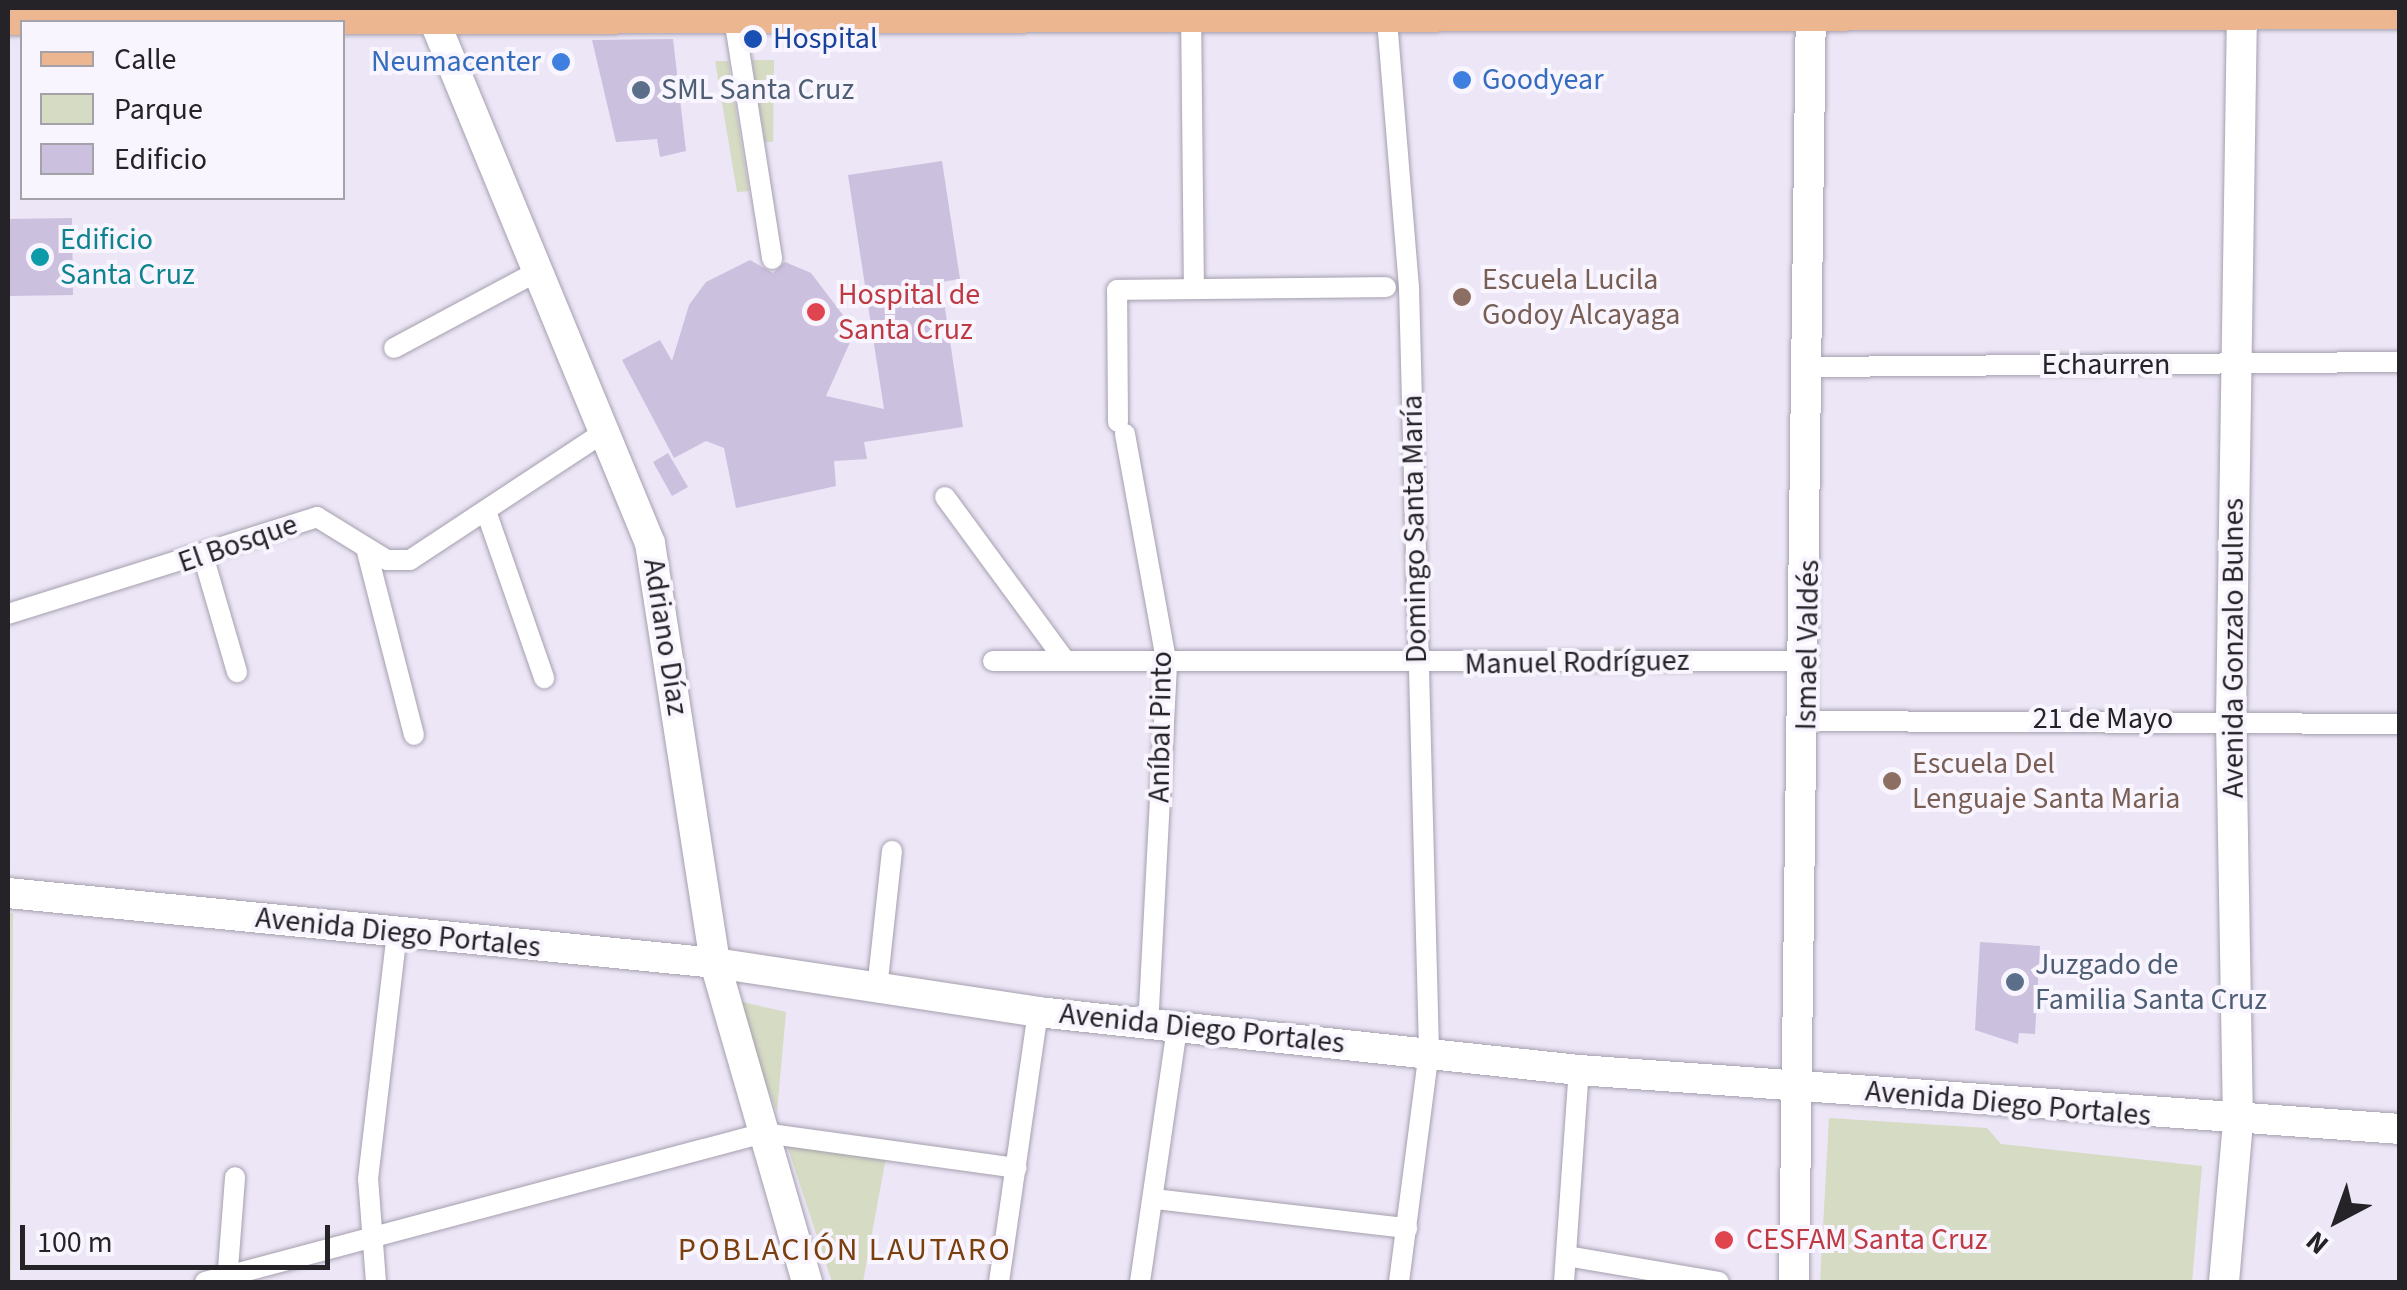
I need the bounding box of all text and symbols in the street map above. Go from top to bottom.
legend [20,20,345,200]
place label: Hospital [773,21,878,57]
marker: Hospital [742,28,764,50]
text: Calle [114,38,176,81]
place label: Neumacenter [371,44,541,80]
marker: Neumacenter [550,51,572,73]
place label: Goodyear [1482,62,1604,98]
marker: Goodyear [1451,69,1473,91]
place label: SML Santa Cruz [661,72,854,108]
marker: SML Santa Cruz [630,79,652,101]
text: Parque [114,88,203,131]
text: Edificio [114,138,207,181]
place label: Edificio Santa Cruz [60,222,195,292]
marker: Edificio Santa Cruz [29,246,51,268]
place label: Escuela Lucila Godoy Alcayaga [1482,262,1680,332]
place label: Hospital de Santa Cruz [838,277,980,348]
marker: Escuela Lucila Godoy Alcayaga [1451,286,1473,308]
marker: Hospital de Santa Cruz [803,299,829,325]
street label: Echaurren [2042,347,2170,383]
street label: Domingo Santa María [1395,395,1435,663]
street label: Avenida Gonzalo Bulnes [2216,498,2252,798]
street label: El Bosque [174,507,302,581]
street label: Adriano Díaz [635,556,695,718]
street label: Ismael Valdés [1789,559,1827,731]
street label: Manuel Rodríguez [1464,643,1690,683]
street label: Aníbal Pinto [1142,651,1180,803]
street label: 21 de Mayo [2033,701,2173,737]
place label: Escuela Del Lenguaje Santa Maria [1912,746,2180,816]
marker: Escuela Del Lenguaje Santa Maria [1881,770,1903,792]
street label: Avenida Diego Portales [254,900,542,966]
place label: Juzgado de Familia Santa Cruz [2035,947,2267,1018]
marker: Juzgado de Familia Santa Cruz [2004,971,2026,993]
street label: Avenida Diego Portales [1058,996,1346,1062]
street label: Avenida Diego Portales [1864,1074,2152,1134]
north arrow [2287,1170,2387,1270]
scale bar [25,1205,335,1267]
text: 100 m [37,1221,113,1264]
text: N [2297,1221,2337,1264]
place label: CESFAM Santa Cruz [1746,1222,1988,1258]
marker: CESFAM Santa Cruz [1711,1227,1737,1253]
district label: POBLACIÓN LAUTARO [678,1231,1012,1269]

